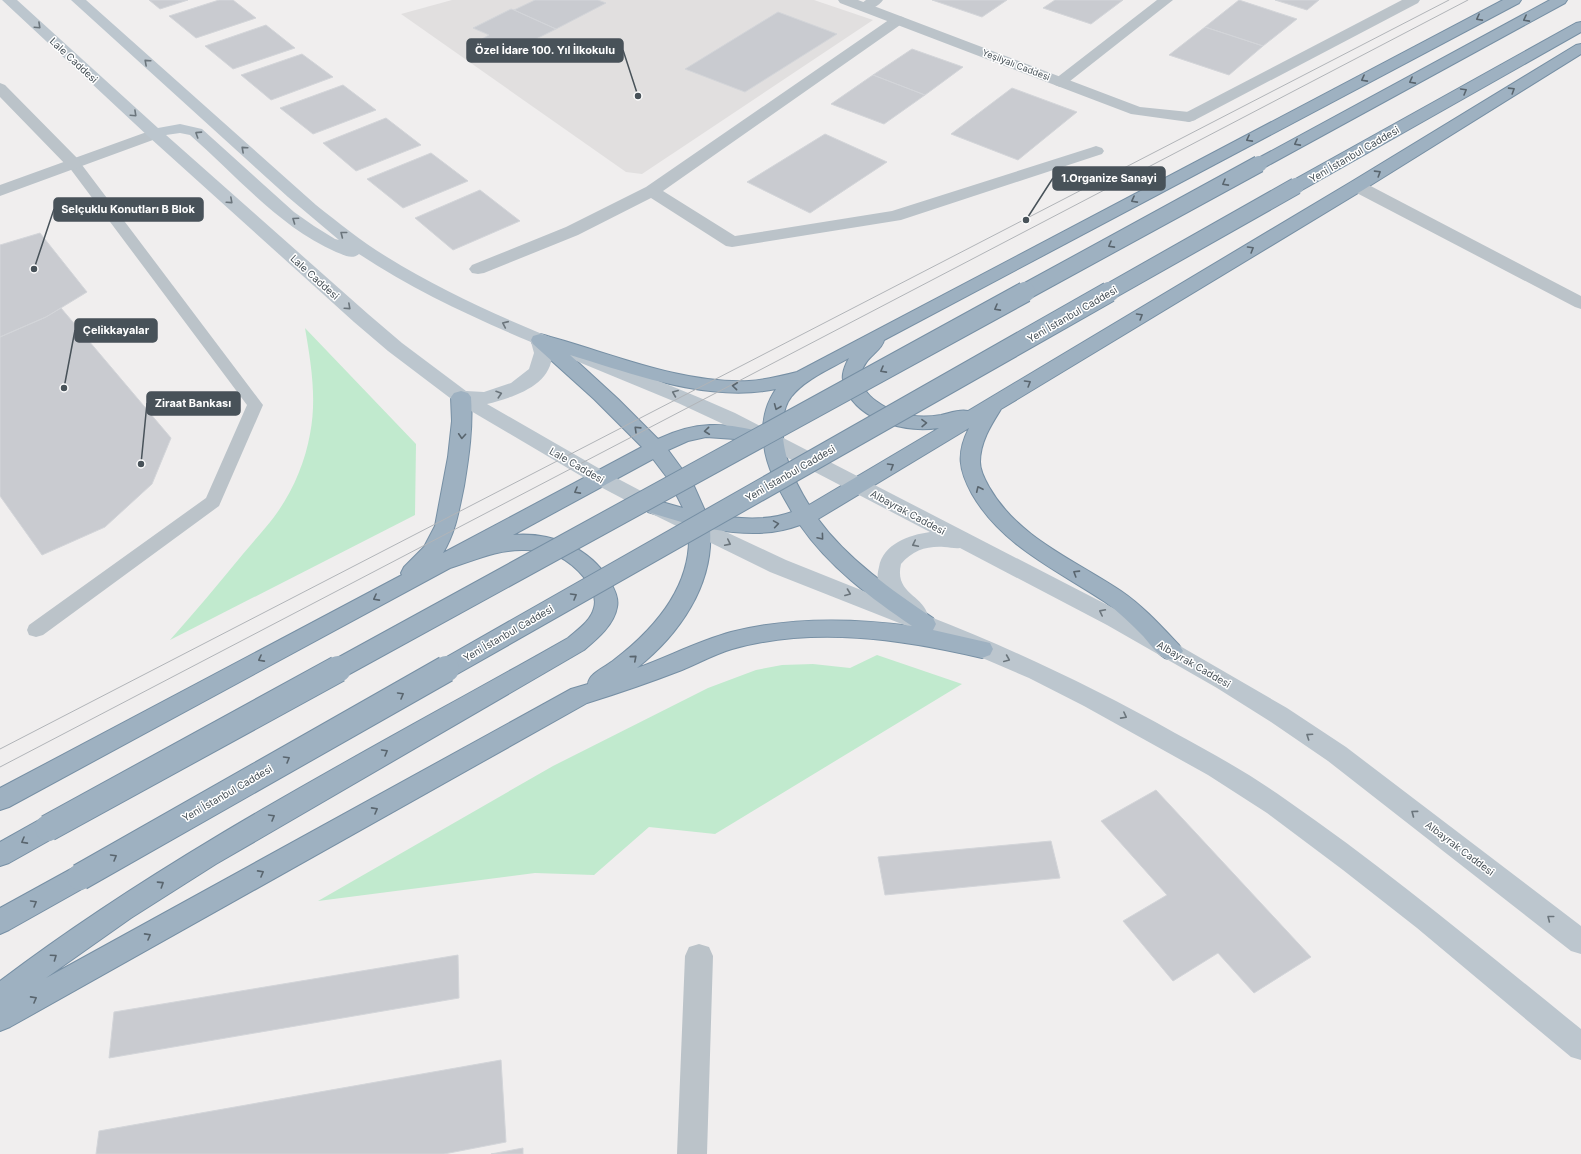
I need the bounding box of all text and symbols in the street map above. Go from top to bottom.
one-way arrow [1476,13,1483,21]
one-way arrow [1523,15,1530,22]
one-way arrow [33,22,41,29]
street label: Lale Caddesi [48,35,100,85]
callout: Özel İdare 100. Yıl İlkokulu [467,39,623,62]
text: Özel İdare 100. Yıl İlkokulu [475,43,615,57]
street label: Yeşilyalı Caddesi [981,47,1052,82]
one-way arrow [144,60,152,67]
one-way arrow [1361,74,1368,82]
one-way arrow [1408,77,1416,84]
one-way arrow [1460,88,1467,95]
one-way arrow [1508,88,1515,95]
one-way arrow [129,109,136,116]
street label: Yeni İstanbul Caddesi [1306,122,1401,185]
one-way arrow [195,132,202,139]
one-way arrow [1246,135,1253,142]
one-way arrow [1294,138,1301,146]
one-way arrow [241,146,249,154]
callout: 1.Organize Sanayi [1053,167,1165,190]
one-way arrow [1374,170,1381,178]
text: 1.Organize Sanayi [1061,171,1157,185]
one-way arrow [1222,178,1229,185]
one-way arrow [1131,195,1138,203]
one-way arrow [225,197,233,204]
callout: Selçuklu Konutları B Blok [54,198,203,221]
text: Selçuklu Konutları B Blok [61,202,195,216]
one-way arrow [293,218,300,225]
one-way arrow [340,231,347,238]
one-way arrow [1108,240,1115,248]
one-way arrow [1247,246,1254,253]
street label: Lale Caddesi [288,252,342,302]
street label: Yeni İstanbul Caddesi [1024,282,1119,345]
one-way arrow [343,302,351,309]
one-way arrow [994,303,1001,310]
one-way arrow [1136,313,1143,320]
callout: Çelikkayalar [75,319,157,342]
one-way arrow [501,321,509,329]
text: Çelikkayalar [83,323,150,337]
one-way arrow [880,365,887,373]
one-way arrow [1024,380,1031,388]
one-way arrow [732,382,738,391]
one-way arrow [496,390,503,398]
one-way arrow [671,390,679,398]
callout: Ziraat Bankası [147,392,240,415]
text: Ziraat Bankası [155,396,231,410]
one-way arrow [774,403,782,410]
one-way arrow [921,418,927,427]
one-way arrow [704,426,710,435]
one-way arrow [634,427,642,434]
one-way arrow [457,433,466,439]
street label: Yeni İstanbul Caddesi [742,441,837,504]
street label: Lale Caddesi [548,445,606,485]
one-way arrow [887,463,894,470]
one-way arrow [574,486,581,493]
one-way arrow [976,486,984,494]
street label: Albayrak Caddesi [869,487,947,537]
one-way arrow [773,520,779,529]
one-way arrow [817,532,824,539]
one-way arrow [724,538,732,545]
one-way arrow [912,539,919,546]
one-way arrow [1073,570,1080,578]
one-way arrow [844,589,851,597]
one-way arrow [373,593,380,600]
one-way arrow [570,593,578,600]
street label: Yeni İstanbul Caddesi [460,601,555,664]
one-way arrow [1099,609,1106,617]
street label: Albayrak Caddesi [1155,638,1233,690]
one-way arrow [1002,654,1010,662]
one-way arrow [258,655,266,662]
one-way arrow [629,655,636,662]
one-way arrow [396,692,404,699]
one-way arrow [1119,711,1127,719]
one-way arrow [1307,734,1314,741]
one-way arrow [381,750,389,757]
one-way arrow [283,756,291,763]
street label: Yeni İstanbul Caddesi [179,761,274,824]
one-way arrow [371,807,378,814]
one-way arrow [1411,811,1418,818]
one-way arrow [268,814,275,821]
street label: Albayrak Caddesi [1423,818,1497,878]
one-way arrow [21,837,28,844]
one-way arrow [109,855,117,862]
one-way arrow [257,870,264,878]
one-way arrow [157,881,164,889]
one-way arrow [30,900,37,907]
one-way arrow [1548,916,1555,923]
one-way arrow [144,934,151,941]
one-way arrow [49,955,56,962]
one-way arrow [30,997,37,1004]

